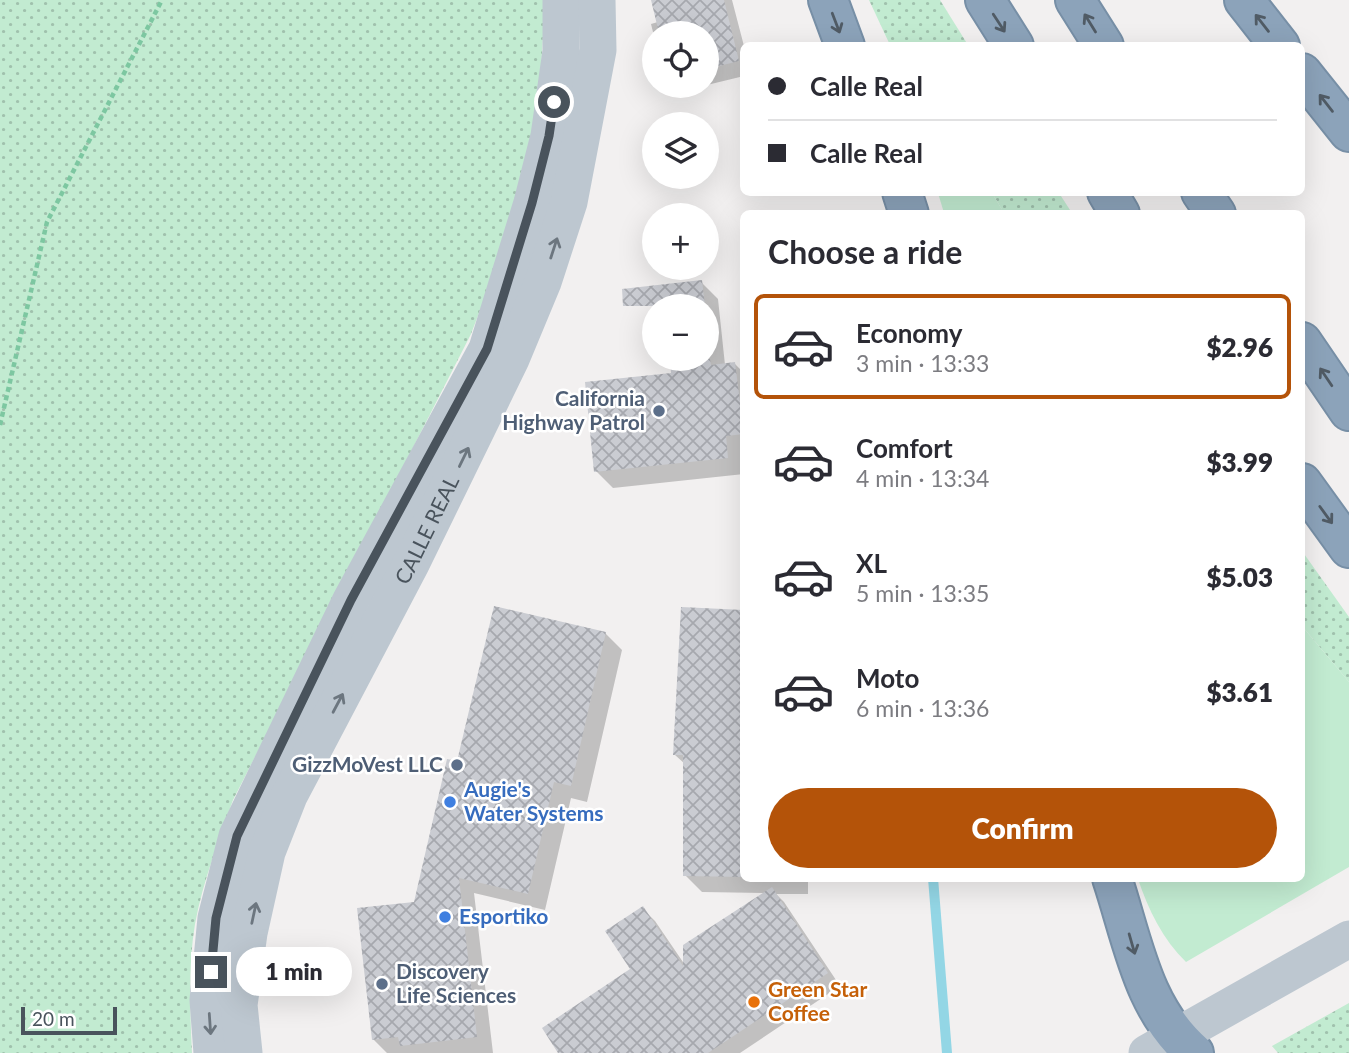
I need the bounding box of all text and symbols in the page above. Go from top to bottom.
one-way arrow [831,11,844,33]
one-way arrow [993,12,1007,32]
one-way arrow [1083,13,1097,33]
one-way arrow [1255,14,1270,32]
map controls [642,21,719,371]
button: locate [642,21,719,98]
text: Calle Real [810,70,923,102]
route start [538,86,570,118]
one-way arrow [1318,94,1333,112]
button: layers [642,112,719,189]
text: Calle Real [810,137,923,169]
button: + [642,203,719,280]
text: Choose a ride [768,232,962,271]
one-way arrow [548,237,561,259]
button: − [642,294,719,371]
icon: car [772,315,835,378]
text: Economy [856,317,962,349]
text: $2.96 [1206,331,1273,363]
text: 3 min · 13:33 [856,349,989,377]
one-way arrow [1318,367,1332,387]
place label: California Highway Patrol [502,385,645,434]
marker: California Highway Patrol [651,403,667,419]
icon: car [772,430,835,493]
text: Comfort [856,432,953,464]
text: $3.99 [1206,446,1273,478]
one-way arrow [457,447,471,468]
text: 4 min · 13:34 [856,464,989,492]
street label: CALLE REAL [389,471,463,588]
one-way arrow [1318,505,1333,524]
icon: car [772,545,835,608]
text: XL [856,547,887,579]
text: $5.03 [1206,561,1273,593]
text: 5 min · 13:35 [856,579,989,607]
icon: car [772,660,835,723]
text: Moto [856,662,919,694]
text: $3.61 [1206,676,1273,708]
one-way arrow [332,693,345,714]
text: 6 min · 13:36 [856,694,989,722]
place label: GizzMoVest LLC [292,751,443,776]
marker: GizzMoVest LLC [449,757,465,773]
place label: Augie's Water Systems [463,776,604,825]
button: Confirm [768,788,1277,868]
marker: Augie's Water Systems [442,794,458,810]
one-way arrow [247,902,261,925]
place label: Esportiko [459,903,548,928]
marker: Esportiko [437,909,453,925]
one-way arrow [1127,932,1140,954]
callout: 1 min [235,948,351,996]
route end [195,956,227,988]
text: 1 min [265,957,323,985]
place label: Discovery Life Sciences [396,958,516,1007]
marker: Discovery Life Sciences [374,976,390,992]
place label: Green Star Coffee [768,976,868,1025]
marker: Green Star Coffee [746,994,762,1010]
scale bar [21,1004,117,1036]
text: 20 m [32,1007,75,1030]
one-way arrow [204,1012,217,1035]

